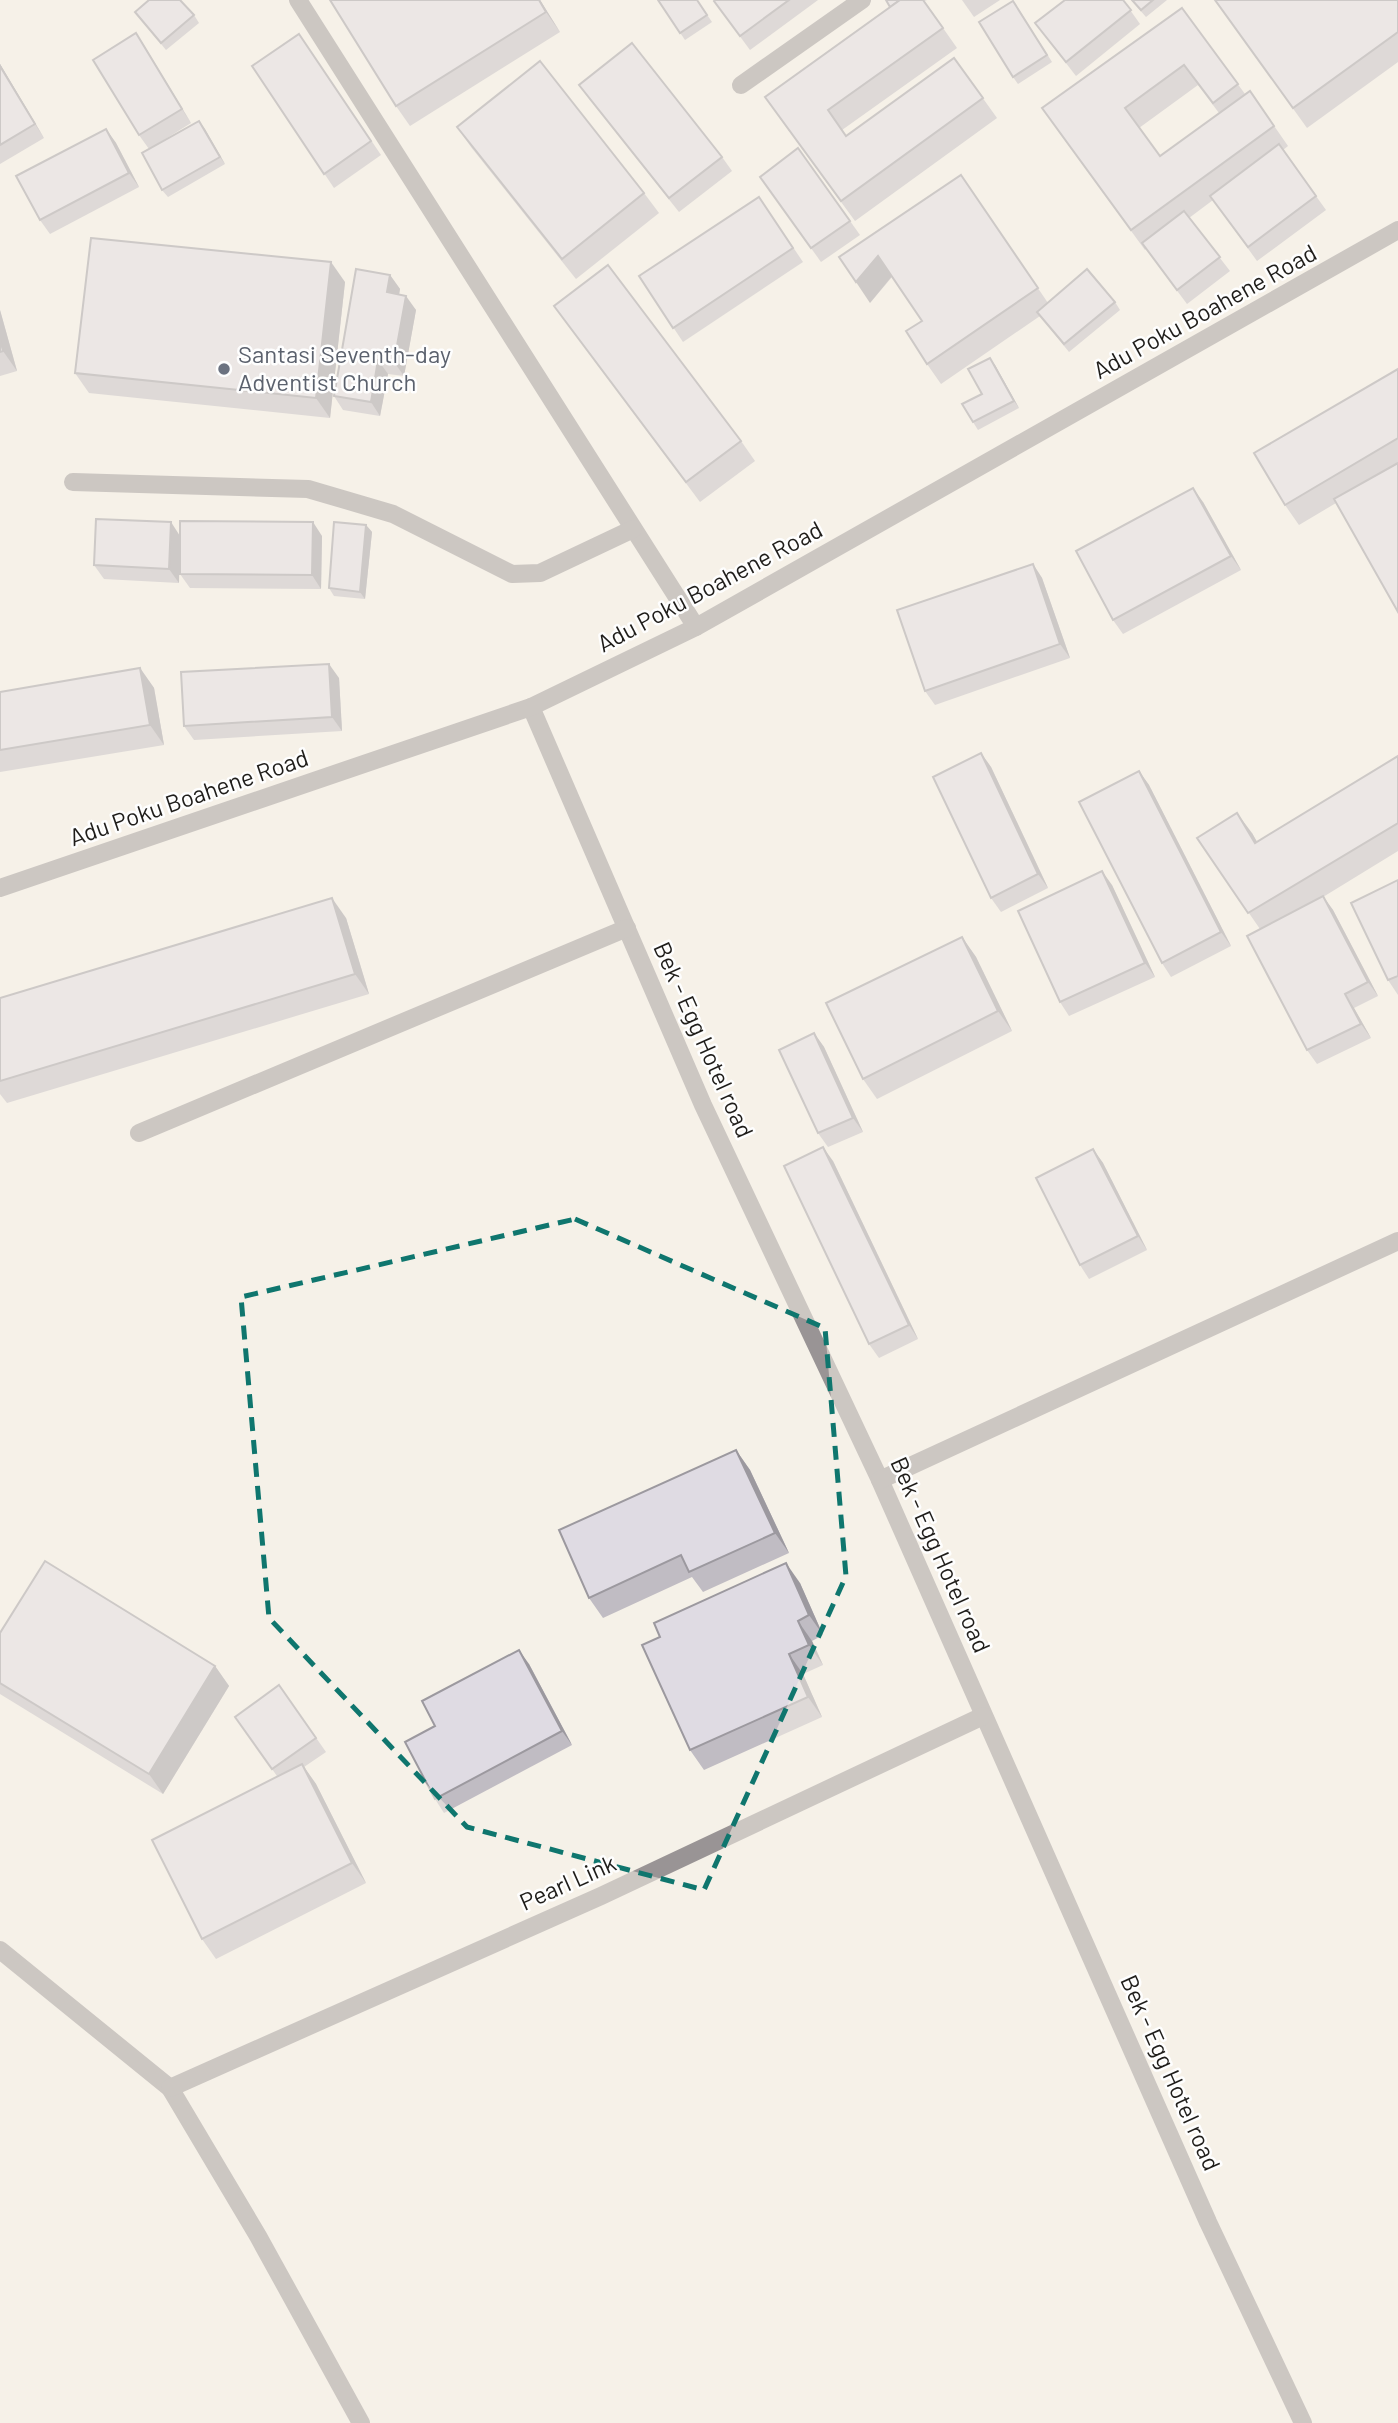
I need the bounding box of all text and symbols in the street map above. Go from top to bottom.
street label: Adu Poku Boahene Road [1087,237,1321,384]
place label: Santasi Seventh-day Adventist Church [238,339,451,396]
marker: Santasi Seventh-day Adventist Church [216,361,232,377]
street label: Adu Poku Boahene Road [592,514,827,657]
street label: Adu Poku Boahene Road [65,742,312,851]
street label: Bek - Egg Hotel road [648,937,761,1142]
street label: Bek - Egg Hotel road [885,1452,998,1657]
street label: Pearl Link [515,1848,620,1916]
street label: Bek - Egg Hotel road [1115,1970,1228,2175]

